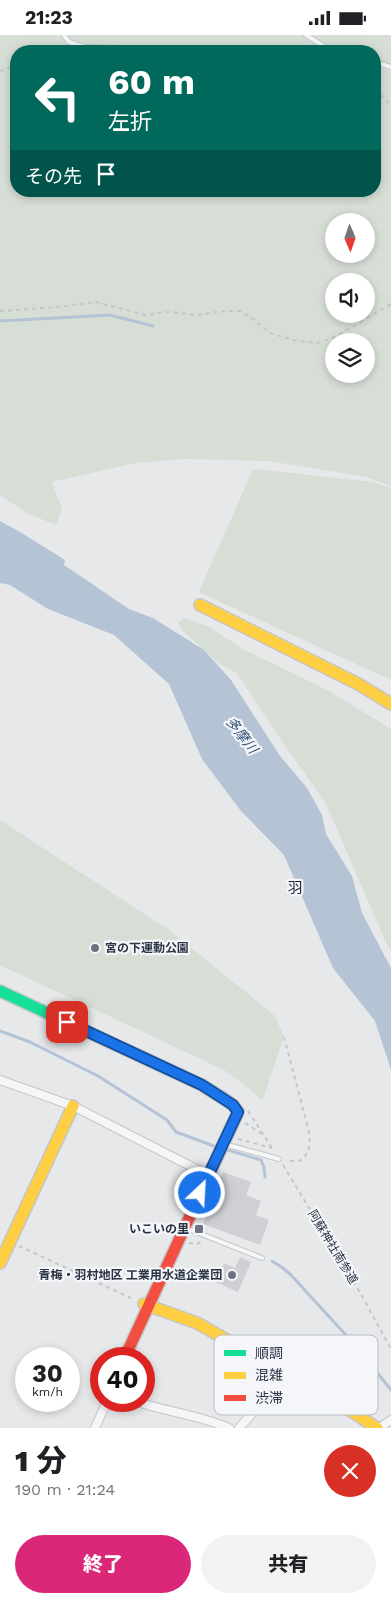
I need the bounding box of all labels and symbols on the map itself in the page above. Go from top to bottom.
north arrow [325,213,375,263]
water label: 多摩川 [223,714,262,758]
district label: 羽 [287,879,303,897]
place label: 宮の下運動公園 [105,941,189,955]
marker: 宮の下運動公園 [89,942,101,954]
pin [46,1001,88,1043]
position arrow [173,1166,225,1218]
street label: 阿蘇神社南参道 [305,1207,361,1287]
place label: いこいの里 [129,1222,189,1236]
marker: いこいの里 [193,1223,205,1235]
place label: 青梅・羽村地区 工業用水道企業団 [39,1268,222,1282]
marker: 青梅・羽村地区 工業用水道企業団 [226,1269,238,1281]
legend [214,1335,378,1415]
text: 順調 [255,1345,283,1361]
speed limit sign: 40 [90,1347,155,1412]
text: 混雑 [255,1367,283,1383]
text: 渋滞 [255,1390,283,1406]

